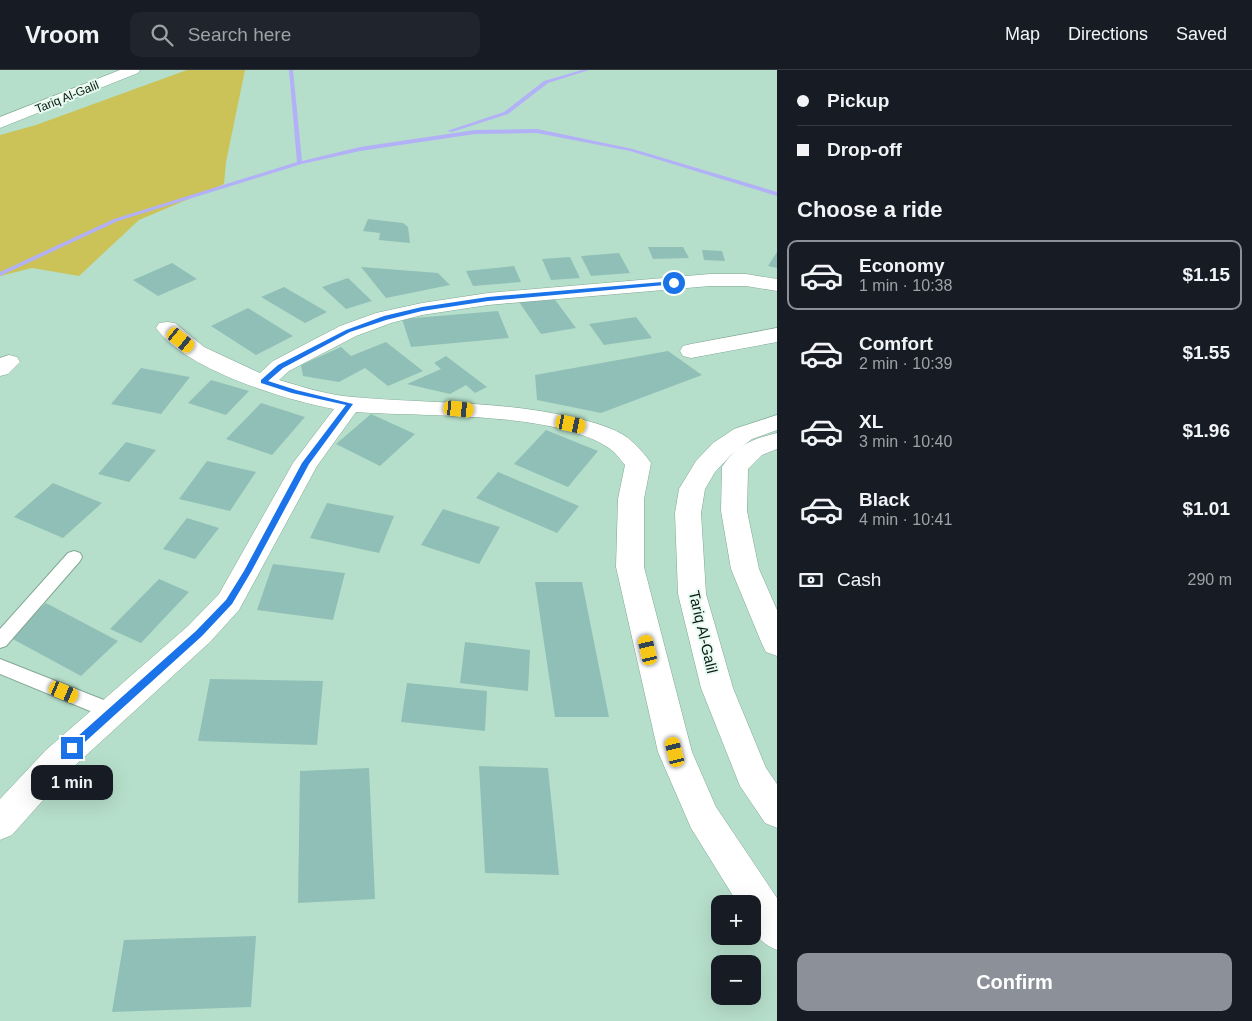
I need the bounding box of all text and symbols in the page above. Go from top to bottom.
search box [130,12,480,57]
text: Vroom [25,21,100,48]
icon: search [148,21,176,49]
text: Search here [188,24,291,45]
text: Map [1005,24,1040,44]
text: Directions [1068,24,1148,44]
text: Saved [1176,24,1227,44]
street label: Tariq Al-Galil [33,78,101,116]
text: Pickup [827,90,889,111]
text: Drop-off [827,139,902,160]
text: Choose a ride [797,197,942,222]
icon: car [799,253,844,298]
text: Economy [859,255,945,276]
text: $1.15 [1182,264,1230,285]
route start [663,272,685,294]
text: 1 min · 10:38 [859,277,952,294]
car [164,325,197,355]
icon: car [799,331,844,376]
text: Comfort [859,333,933,354]
text: $1.55 [1182,342,1230,363]
text: 2 min · 10:39 [859,355,952,372]
car [443,400,474,418]
icon: car [799,409,844,454]
text: XL [859,411,883,432]
car [554,414,587,434]
text: $1.96 [1182,420,1230,441]
text: 3 min · 10:40 [859,433,952,450]
icon: car [799,487,844,532]
text: Black [859,489,910,510]
text: $1.01 [1182,498,1230,519]
text: 4 min · 10:41 [859,511,952,528]
icon: cash [797,566,825,594]
text: Cash [837,569,881,590]
text: 290 m [1188,571,1232,588]
street label: Tariq Al-Galil [686,589,721,675]
car [637,634,658,666]
car [47,679,80,705]
car [664,736,685,768]
route end [61,737,83,759]
callout: 1 min [31,766,113,800]
text: 1 min [51,774,93,791]
map controls [711,895,761,1005]
button: + [711,895,761,945]
button: Confirm [797,953,1232,1011]
button: − [711,955,761,1005]

